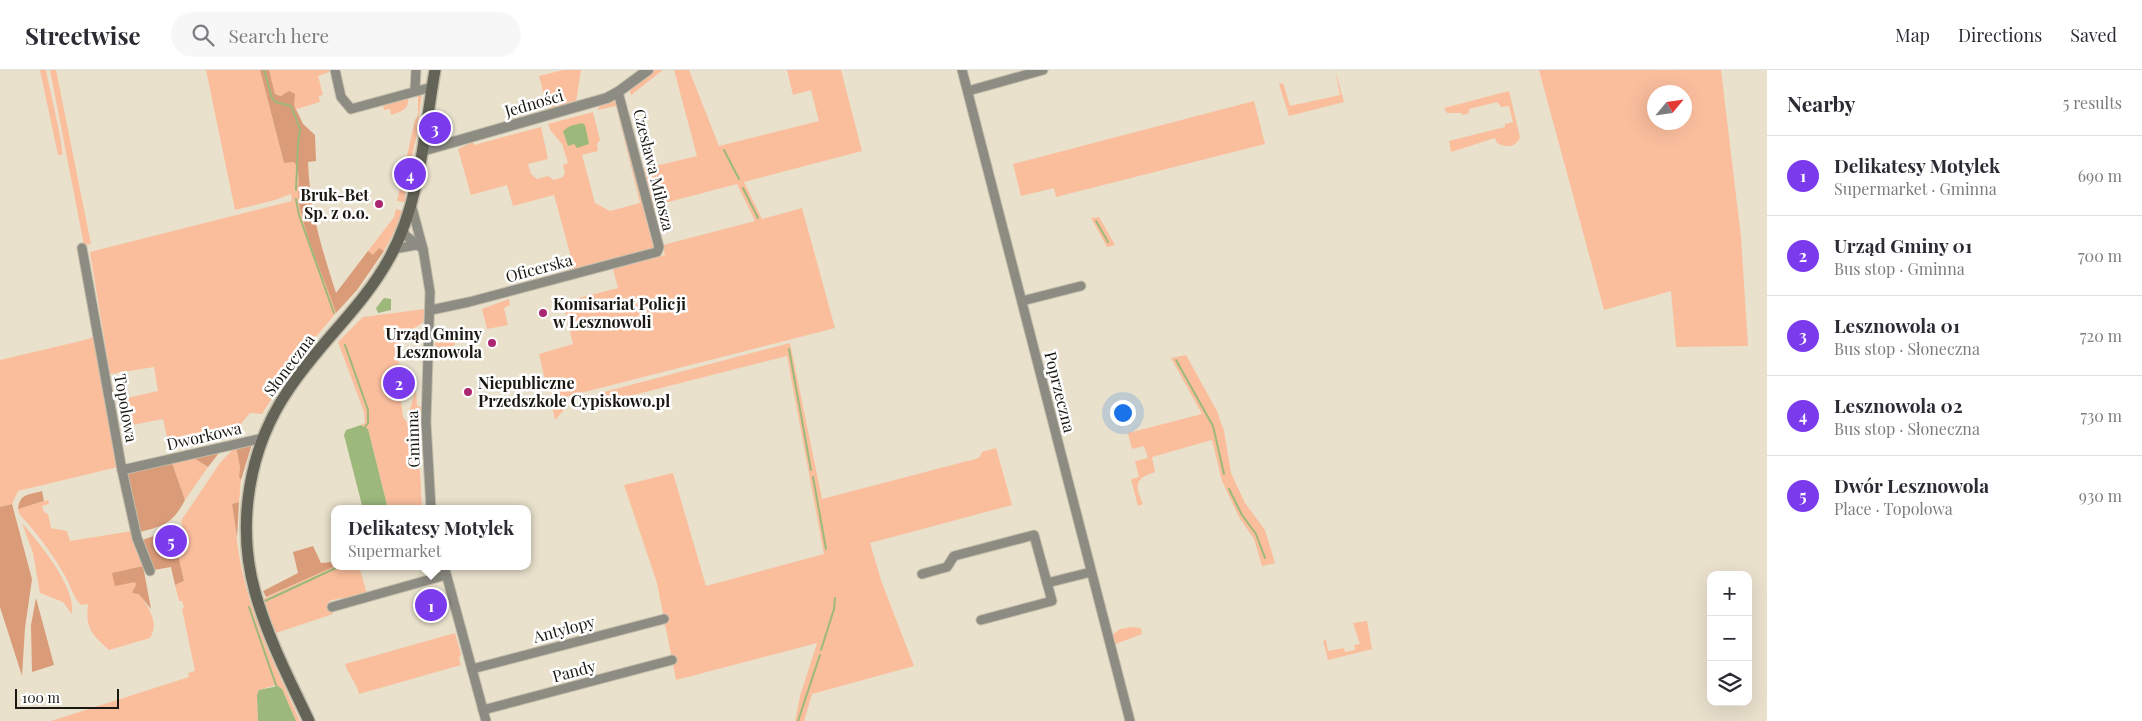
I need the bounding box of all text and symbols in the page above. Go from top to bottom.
search box [171,12,521,57]
text: Streetwise [25,19,141,51]
icon: search [189,21,217,49]
text: Search here [229,22,329,48]
text: Map [1895,23,1930,47]
text: Directions [1958,23,2042,47]
text: Saved [2070,23,2117,47]
street label: Jedności [501,84,566,121]
north arrow [1647,85,1692,130]
text: Nearby [1787,89,1856,117]
text: 5 results [2063,92,2122,113]
street label: Czesława Miłosza [629,107,680,233]
pin: 3 [419,109,451,147]
text: Delikatesy Motylek [1834,152,2000,178]
pin: 4 [394,155,426,193]
text: 1 [1800,165,1806,186]
text: 690 m [2078,165,2122,186]
text: Supermarket · Gminna [1834,178,1997,199]
place label: Bruk-Bet Sp. z o.o. [300,184,369,223]
marker: Bruk-Bet Sp. z o.o. [373,198,385,210]
text: Urząd Gminy 01 [1834,232,1972,258]
text: 2 [1799,245,1807,266]
text: 700 m [2078,245,2122,266]
street label: Oficerska [503,249,575,287]
text: Bus stop · Gminna [1834,258,1965,279]
place label: Komisariat Policji w Lesznowoli [552,293,686,332]
marker: Komisariat Policji w Lesznowoli [537,307,549,319]
text: Lesznowola 01 [1834,312,1960,338]
place label: Urząd Gminy Lesznowola [385,323,483,362]
text: 3 [1799,325,1807,346]
text: 720 m [2080,325,2122,346]
street label: Słoneczna [258,329,319,400]
marker: Urząd Gminy Lesznowola [486,337,498,349]
text: Bus stop · Słoneczna [1834,338,1980,359]
street label: Poprzeczna [1040,349,1081,435]
pin: 2 [383,364,415,402]
street label: Topolowa [110,372,143,444]
place label: Niepubliczne Przedszkole Cypiskowo.pl [478,372,670,411]
marker: Niepubliczne Przedszkole Cypiskowo.pl [462,386,474,398]
text: Lesznowola 02 [1834,392,1963,418]
your location [1110,400,1136,426]
text: 4 [1799,405,1807,426]
text: 730 m [2080,405,2122,426]
street label: Gminna [401,410,424,468]
street label: Dworkowa [164,417,244,454]
text: Bus stop · Słoneczna [1834,418,1980,439]
text: Dwór Lesznowola [1834,472,1989,498]
text: 5 [1799,485,1807,506]
text: 930 m [2079,485,2122,506]
text: Place · Topolowa [1834,498,1953,519]
popup [331,505,531,570]
text: Delikatesy Motylek [348,514,514,540]
pin: 5 [155,522,187,560]
text: Supermarket [348,540,441,561]
map controls [1707,571,1752,706]
button: + [1707,571,1752,616]
pin: 1 [415,586,447,624]
street label: Antylopy [530,610,597,647]
button: − [1707,616,1752,661]
street label: Pandy [550,655,598,686]
button: layers [1707,661,1752,706]
scale bar [15,686,119,709]
text: 100 m [22,688,60,707]

